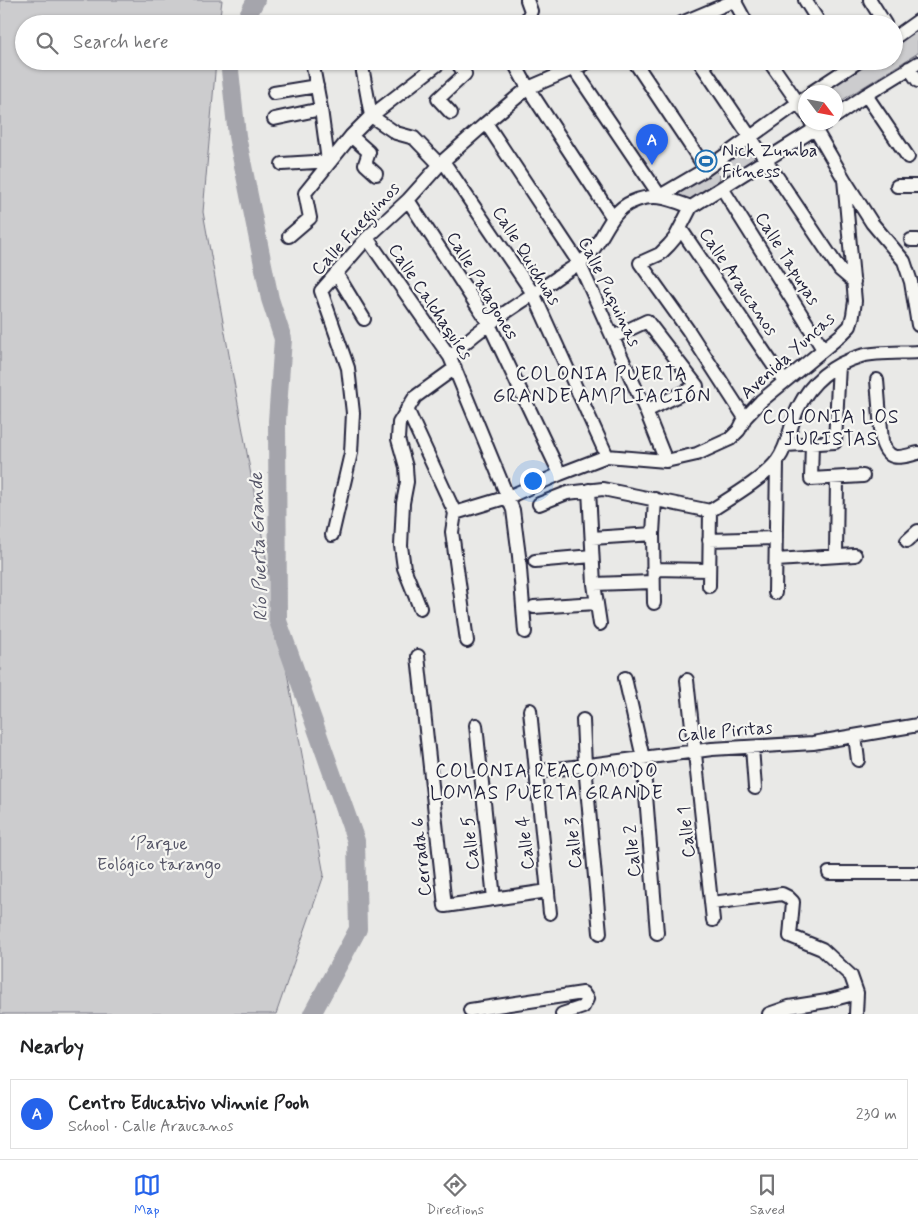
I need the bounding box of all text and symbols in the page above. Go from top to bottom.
search box [15,15,903,70]
icon: search [33,29,61,57]
text: Search here [73,30,169,55]
north arrow [798,85,843,130]
pin: A [636,124,668,165]
place label: Nick Zumba Fitness [722,139,818,184]
sports icon: Nick Zumba Fitness [694,149,718,173]
street label: Calle Fueguinos [306,177,407,282]
street label: Calle Quichuas [486,202,566,310]
street label: Calle Tapuyas [749,208,825,310]
street label: Calle Araucanos [693,223,783,341]
street label: Calle Patagones [439,227,524,345]
street label: Calle Puquinas [572,233,646,351]
street label: Calle Calchaquíes [382,239,478,365]
street label: Avenida Yuncas [736,307,840,405]
district label: COLONIA PUERTA GRANDE AMPLIACIÓN [493,362,711,409]
district label: COLONIA LOS JURISTAS [762,405,900,452]
your location [520,468,546,494]
water label: Río Puerta Grande [244,471,274,622]
street label: Calle Piritas [677,716,774,748]
district label: COLONIA REACOMODO LOMAS PUERTA GRANDE [430,759,664,806]
street label: Calle 1 [672,805,702,859]
street label: Calle 5 [456,815,486,871]
street label: Calle 4 [511,815,541,871]
street label: Calle 3 [560,816,588,870]
street label: Cerrada 6 [406,817,438,897]
street label: Calle 2 [619,824,647,878]
park label: ´Parque Eológico tarango [97,832,221,878]
text: Nearby [20,1033,84,1061]
text: Centro Educativo Winnie Pooh [68,1091,309,1116]
text: A [32,1104,42,1125]
text: 230 m [856,1104,897,1125]
text: School · Calle Araucanos [68,1116,234,1137]
tab: Map [133,1171,161,1219]
tab: Directions [427,1171,484,1219]
tab: Saved [750,1171,785,1219]

